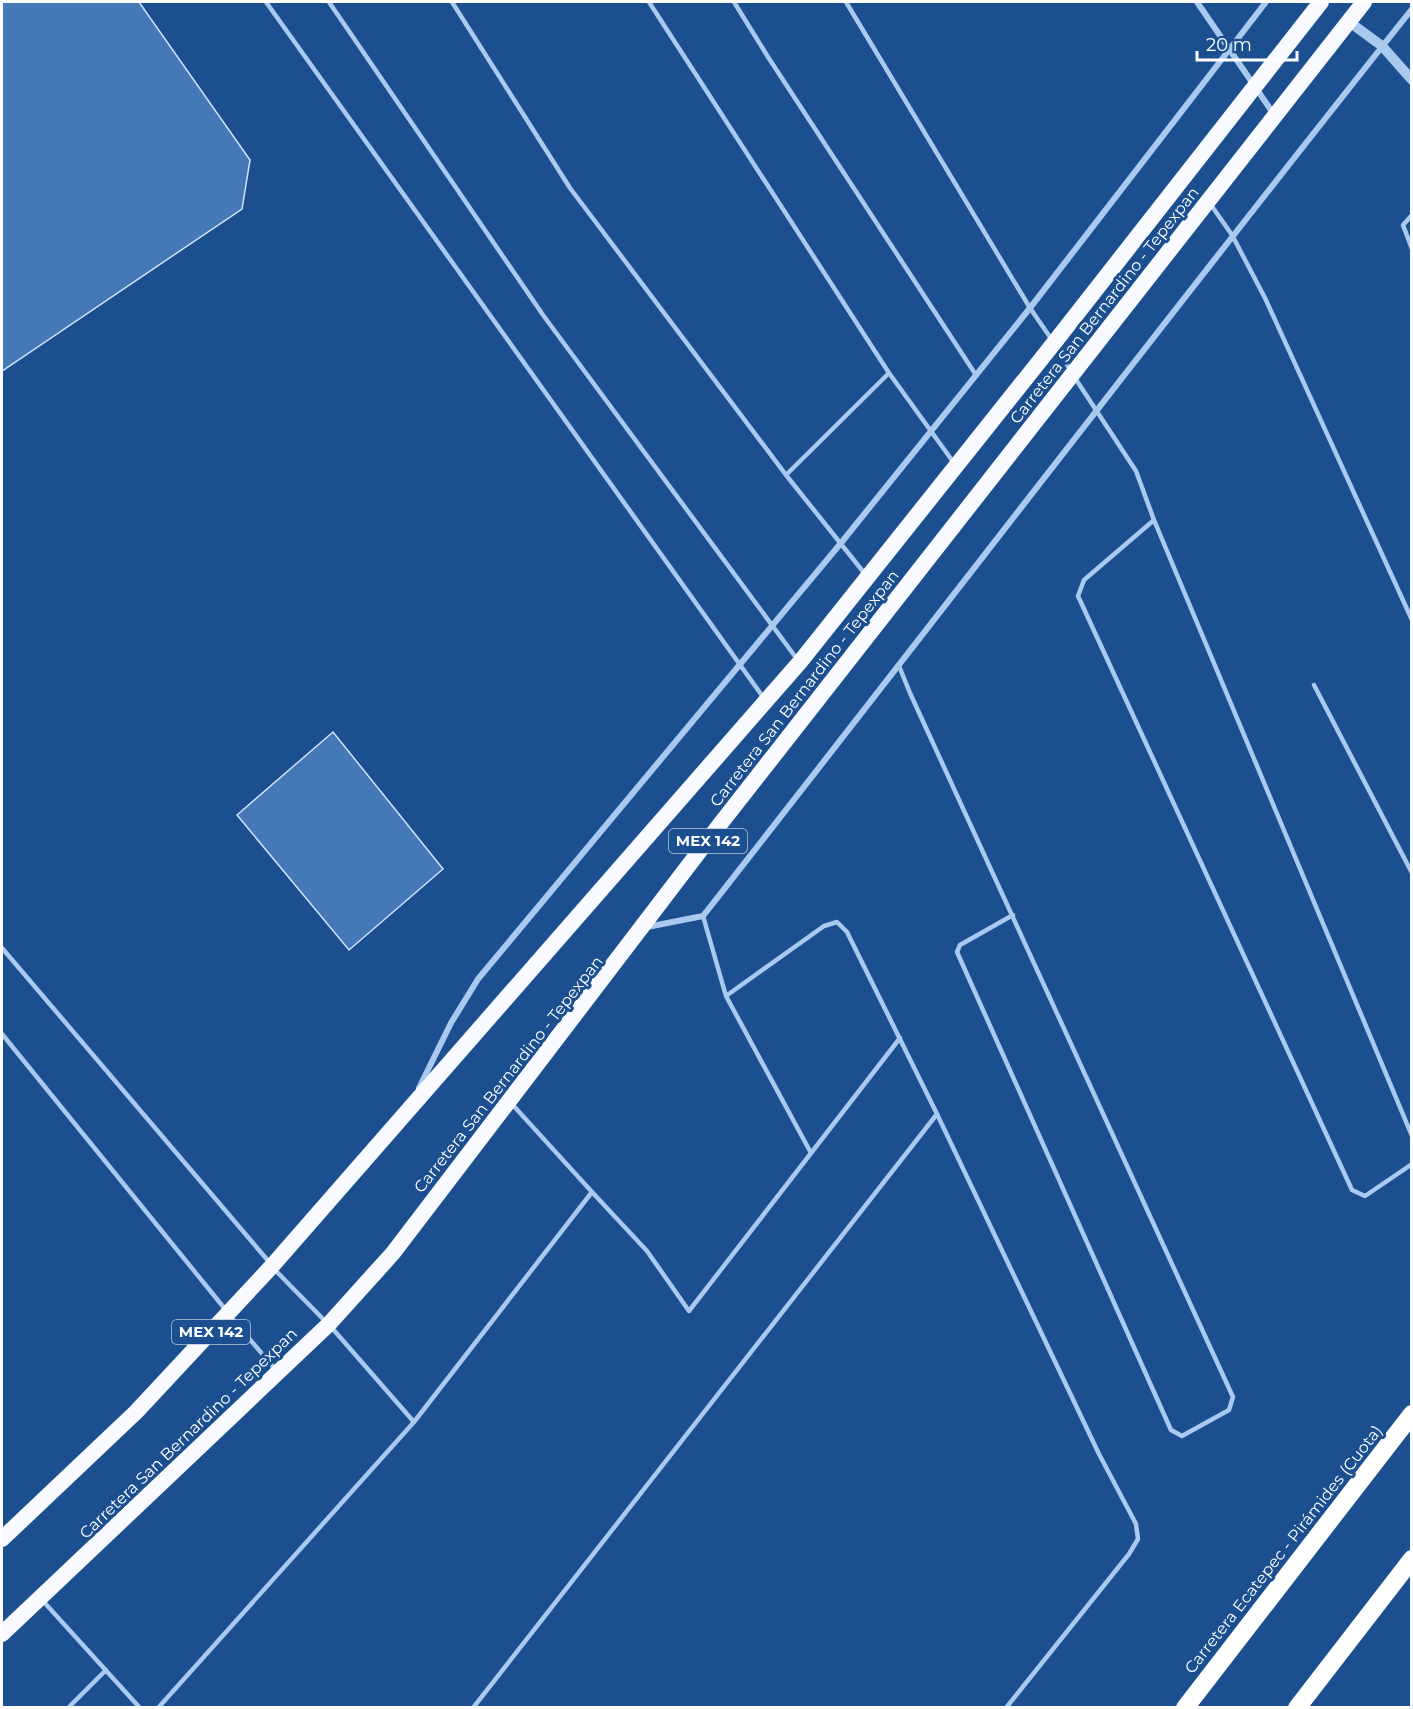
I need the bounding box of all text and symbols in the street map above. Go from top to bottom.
scale bar [1197,24,1298,62]
text: 20 m [1206,34,1252,56]
street label: Carretera San Bernardino - Tepexpan [1006,183,1203,427]
street label: Carretera San Bernardino - Tepexpan [706,566,903,810]
road number: MEX 142 [669,829,747,853]
street label: Carretera San Bernardino - Tepexpan [410,952,607,1196]
road number: MEX 142 [172,1320,250,1344]
street label: Carretera San Bernardino - Tepexpan [76,1324,301,1543]
street label: Carretera Ecatepec - Pirámides (Cuota) [1181,1421,1386,1677]

